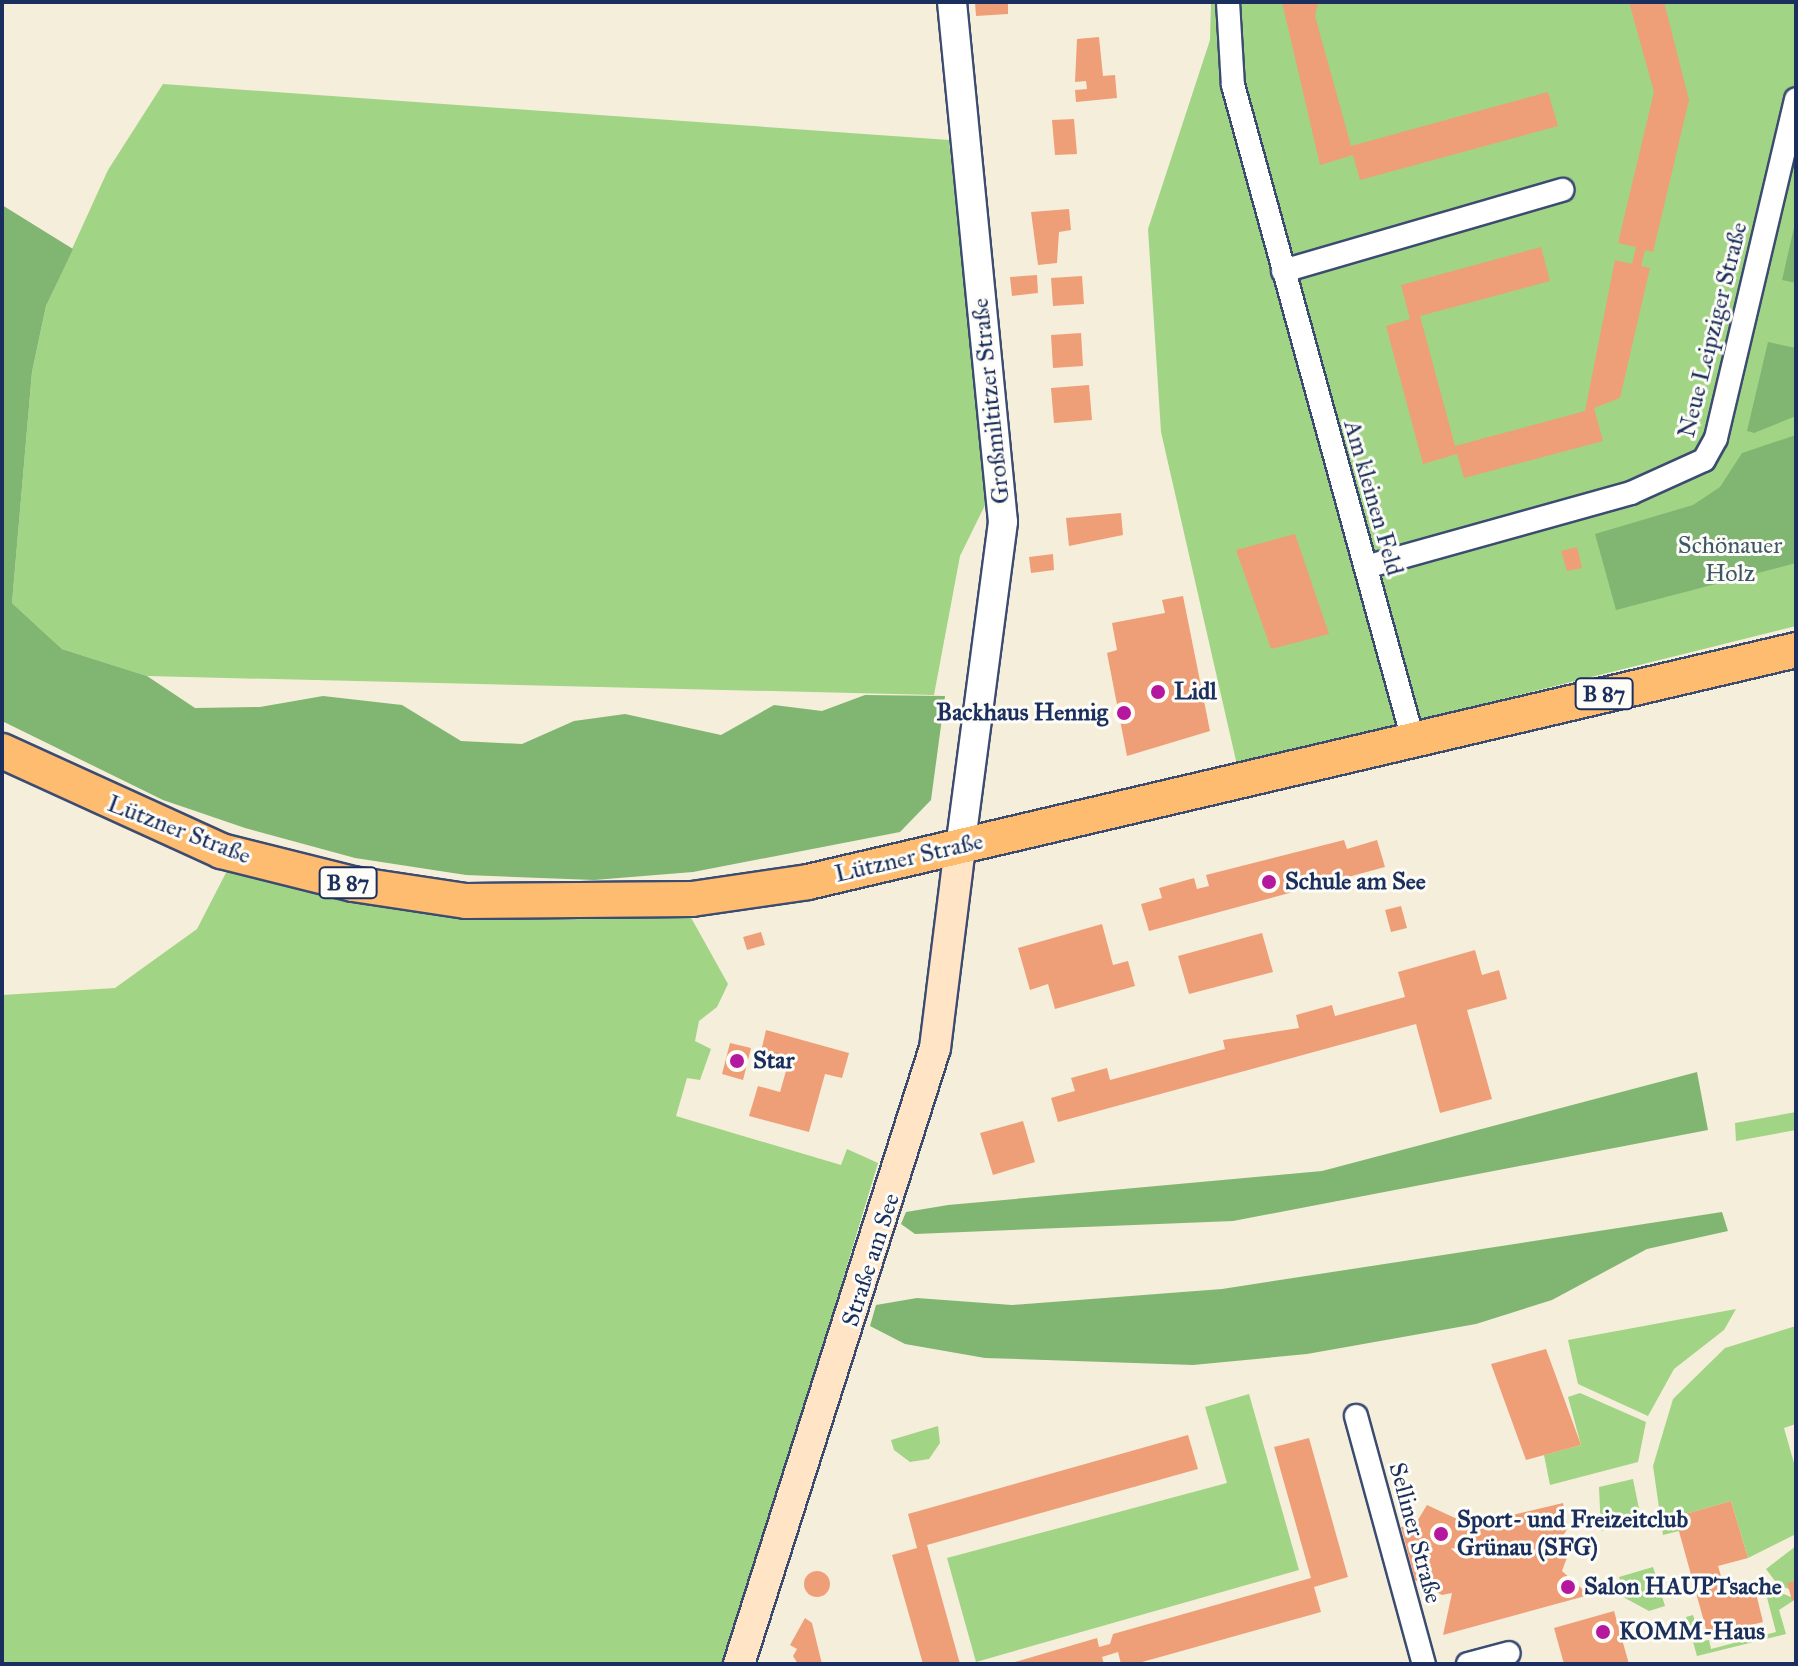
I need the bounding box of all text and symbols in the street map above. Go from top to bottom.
street label: Neue Leipziger Straße [1672,219,1754,441]
street label: Großmiltitzer Straße [966,297,1016,505]
street label: Am kleinen Feld [1337,417,1409,579]
park label: Schönauer Holz [1678,532,1782,588]
road number: B 87 [1574,676,1634,712]
place label: Lidl [1174,678,1217,706]
marker: Lidl [1149,683,1167,701]
place label: Backhaus Hennig [936,699,1108,727]
marker: Backhaus Hennig [1115,704,1133,722]
street label: Lützner Straße [103,789,255,871]
street label: Lützner Straße [832,827,986,889]
road number: B 87 [318,865,378,901]
place label: Schule am See [1285,868,1426,896]
marker: Schule am See [1260,873,1278,891]
place label: Star [753,1047,794,1075]
marker: Star [728,1052,746,1070]
street label: Straße am See [836,1190,906,1330]
street label: Selliner Straße [1382,1460,1448,1606]
place label: Sport- und Freizeitclub Grünau (SFG) [1457,1506,1688,1562]
marker: Sport- und Freizeitclub Grünau (SFG) [1432,1525,1450,1543]
place label: Salon HAUPTsache [1584,1573,1782,1601]
marker: Salon HAUPTsache [1559,1578,1577,1596]
place label: KOMM-Haus [1619,1618,1765,1646]
marker: KOMM-Haus [1594,1623,1612,1641]

